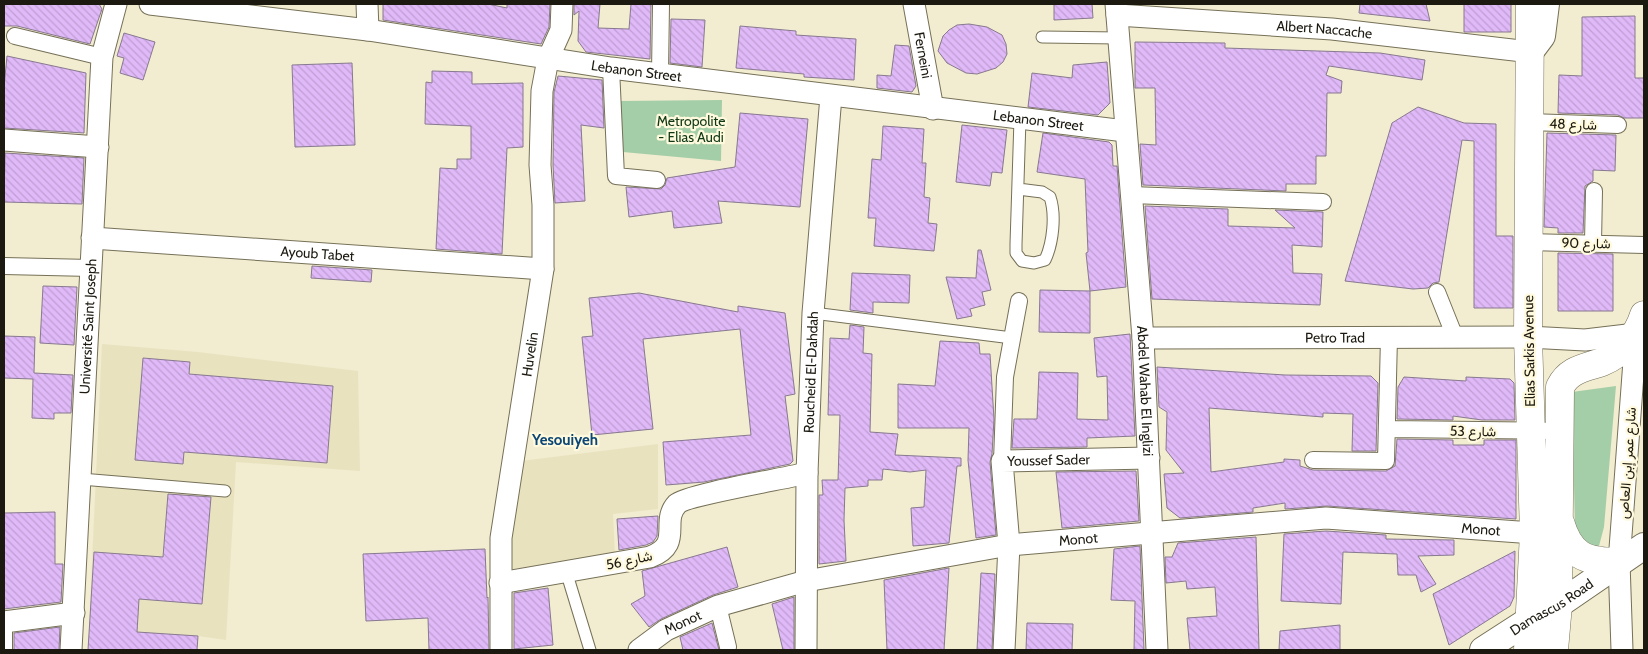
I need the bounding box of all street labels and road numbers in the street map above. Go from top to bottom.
street label: Albert Naccache [1276,16,1373,43]
street label: Ferneini [910,30,936,80]
street label: Lebanon Street [590,56,683,86]
street label: Lebanon Street [992,106,1085,135]
street label: شارع 48 [1549,114,1597,136]
street label: شارع 90 [1561,234,1611,254]
street label: Ayoub Tabet [280,242,355,265]
street label: Université Saint Joseph [75,258,100,395]
street label: Elias Sarkis Avenue [1519,295,1539,407]
street label: Roucheid El-Dahdah [800,311,822,433]
street label: Abdel Wahab El Inglizi [1133,325,1157,457]
street label: Petro Trad [1305,328,1365,347]
street label: Huvelin [517,330,542,378]
street label: شارع عمر إبن العاص [1614,406,1642,520]
street label: شارع 53 [1450,422,1496,442]
street label: Youssef Sader [1006,450,1091,470]
street label: Monot [1461,519,1501,540]
street label: Monot [1058,528,1099,550]
street label: شارع 56 [604,546,654,576]
street label: Damascus Road [1506,575,1597,639]
street label: Monot [661,606,704,639]

